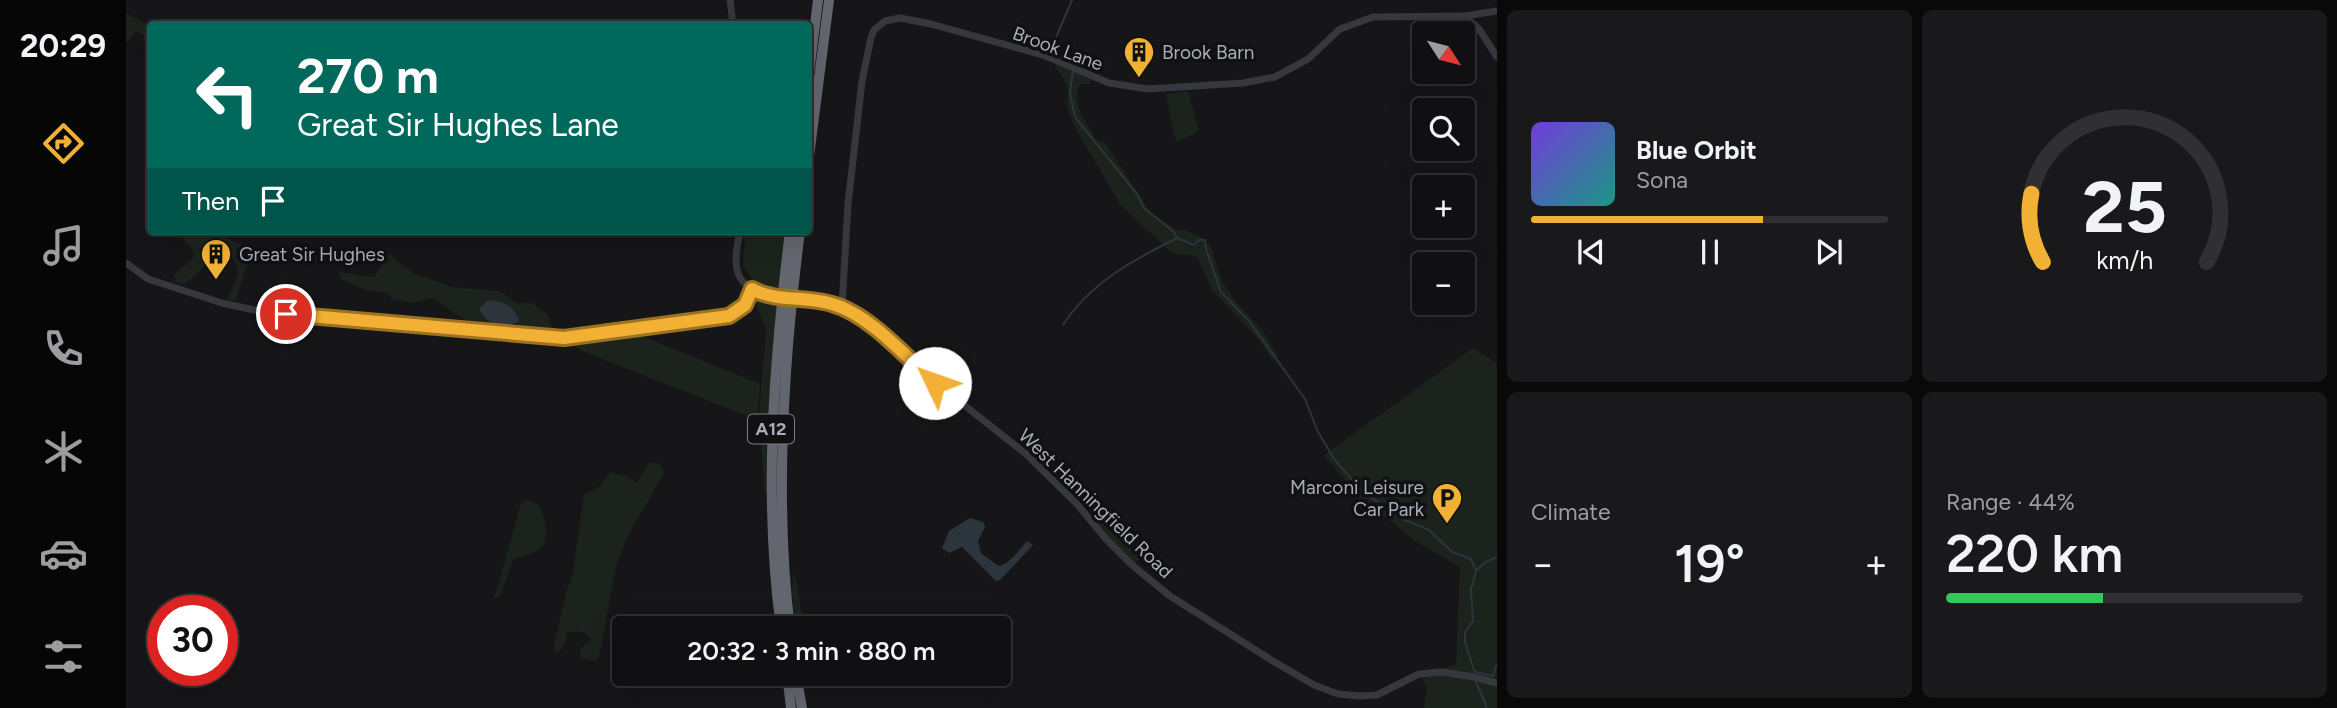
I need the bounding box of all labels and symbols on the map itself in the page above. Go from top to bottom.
street label: Brook Lane [1009,21,1106,75]
north arrow [1412,21,1475,84]
building icon: Brook Barn [1122,35,1156,79]
place label: Brook Barn [1162,41,1254,64]
building icon: Great Sir Hughes [199,237,233,281]
place label: Great Sir Hughes [239,243,385,266]
pin [256,284,316,344]
position arrow [898,346,972,420]
road number: A12 [748,414,794,444]
street label: West Hanningfield Road [1014,424,1178,583]
place label: Marconi Leisure Car Park [1290,476,1425,521]
parking icon: Marconi Leisure Car Park [1430,481,1464,525]
speed limit sign: 30 [147,595,238,686]

